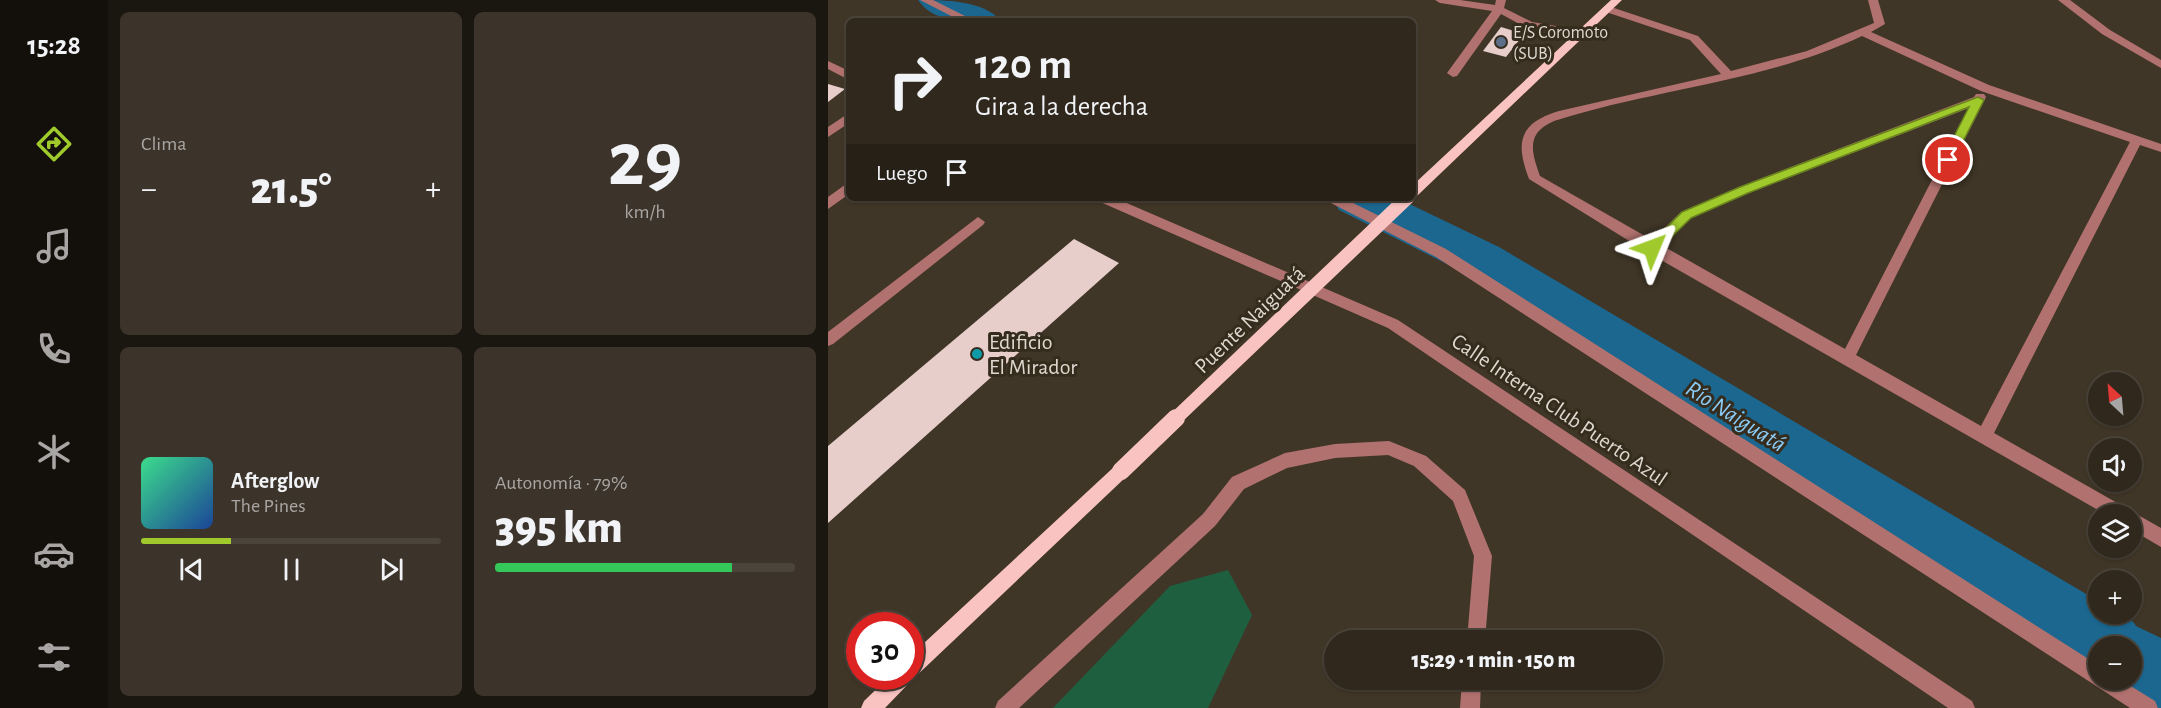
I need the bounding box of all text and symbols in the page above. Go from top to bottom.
place label: E/S Coromoto (SUB) [1513,24,1608,63]
text: 15:28 [27,32,81,59]
marker: E/S Coromoto (SUB) [1494,35,1508,49]
icon: right [876,42,954,120]
text: 120 m [975,44,1072,86]
text: Gira a la derecha [975,93,1148,120]
text: 29 [608,122,682,200]
icon: directions [33,123,75,165]
text: Clima [141,134,186,154]
pin [1922,134,1973,185]
icon: arrive [1931,143,1964,176]
icon: arrive [940,156,973,189]
text: Luego [876,162,928,184]
text: 21.5° [250,167,332,212]
text: − [141,173,157,206]
text: + [425,173,441,206]
text: km/h [624,202,666,222]
position arrow [1620,216,1684,280]
icon: music [33,225,75,267]
street label: Puente Naiguatá [1190,262,1309,378]
icon: phone [33,328,75,370]
street label: Calle Interna Club Puerto Azul [1448,330,1671,490]
place label: Edificio El Mirador [989,331,1077,378]
marker: Edificio El Mirador [970,347,984,361]
north arrow [2088,372,2142,426]
map controls [2088,372,2142,690]
water label: Río Naiguatá [1681,377,1790,457]
icon: climate [33,431,75,473]
button: sound [2088,438,2142,492]
text: Afterglow [231,470,319,492]
text: Autonomía · 79% [495,473,628,493]
text: The Pines [231,496,306,516]
button: layers [2088,504,2142,558]
text: 395 km [495,506,623,551]
icon: car [33,533,75,575]
icon: previous [175,553,208,586]
icon: pause [275,553,308,586]
icon: next [375,553,408,586]
button: + [2088,570,2142,624]
speed limit sign: 30 [846,612,924,690]
icon: filters [33,636,75,678]
button: − [2088,636,2142,690]
text: 15:29 · 1 min · 150 m [1412,649,1575,671]

